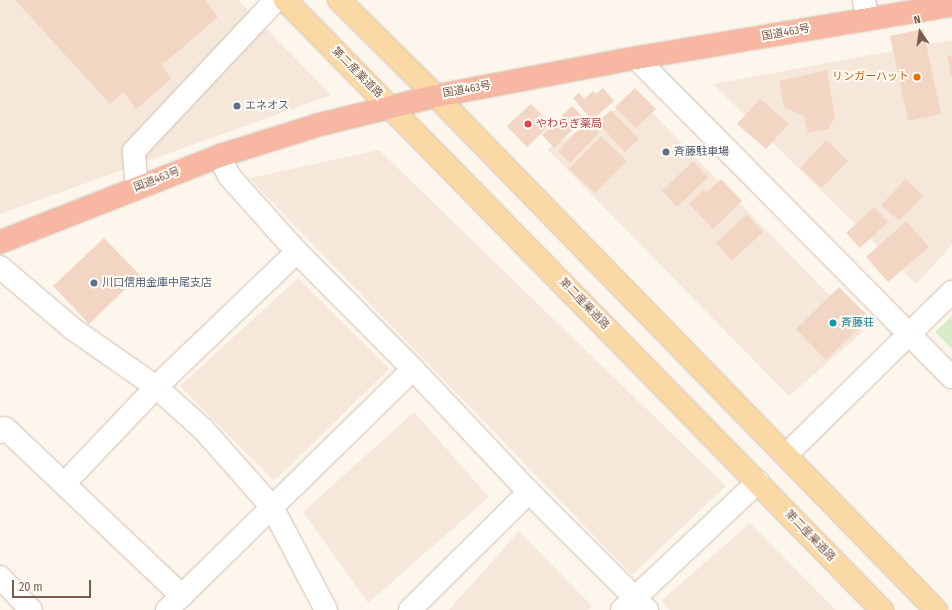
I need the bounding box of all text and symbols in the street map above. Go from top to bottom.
north arrow [900,12,940,52]
text: N [913,13,922,27]
street label: 国道463号 [761,22,811,44]
street label: 第二産業道路 [329,45,385,101]
place label: リンガーハット [832,70,909,84]
marker: リンガーハット [912,72,922,82]
street label: 国道463号 [442,79,492,101]
place label: エネオス [245,99,289,113]
marker: エネオス [232,101,242,111]
place label: やわらぎ薬局 [536,117,602,131]
marker: やわらぎ薬局 [523,119,533,129]
place label: 斉藤駐車場 [674,145,729,159]
marker: 斉藤駐車場 [661,147,671,157]
street label: 国道463号 [132,165,182,195]
place label: 川口信用金庫中尾支店 [102,276,212,290]
street label: 第二産業道路 [556,276,612,332]
marker: 川口信用金庫中尾支店 [89,278,99,288]
place label: 斉藤荘 [841,316,874,330]
marker: 斉藤荘 [828,318,838,328]
street label: 第二産業道路 [782,508,838,564]
scale bar [14,572,93,598]
text: 20 m [19,580,43,594]

